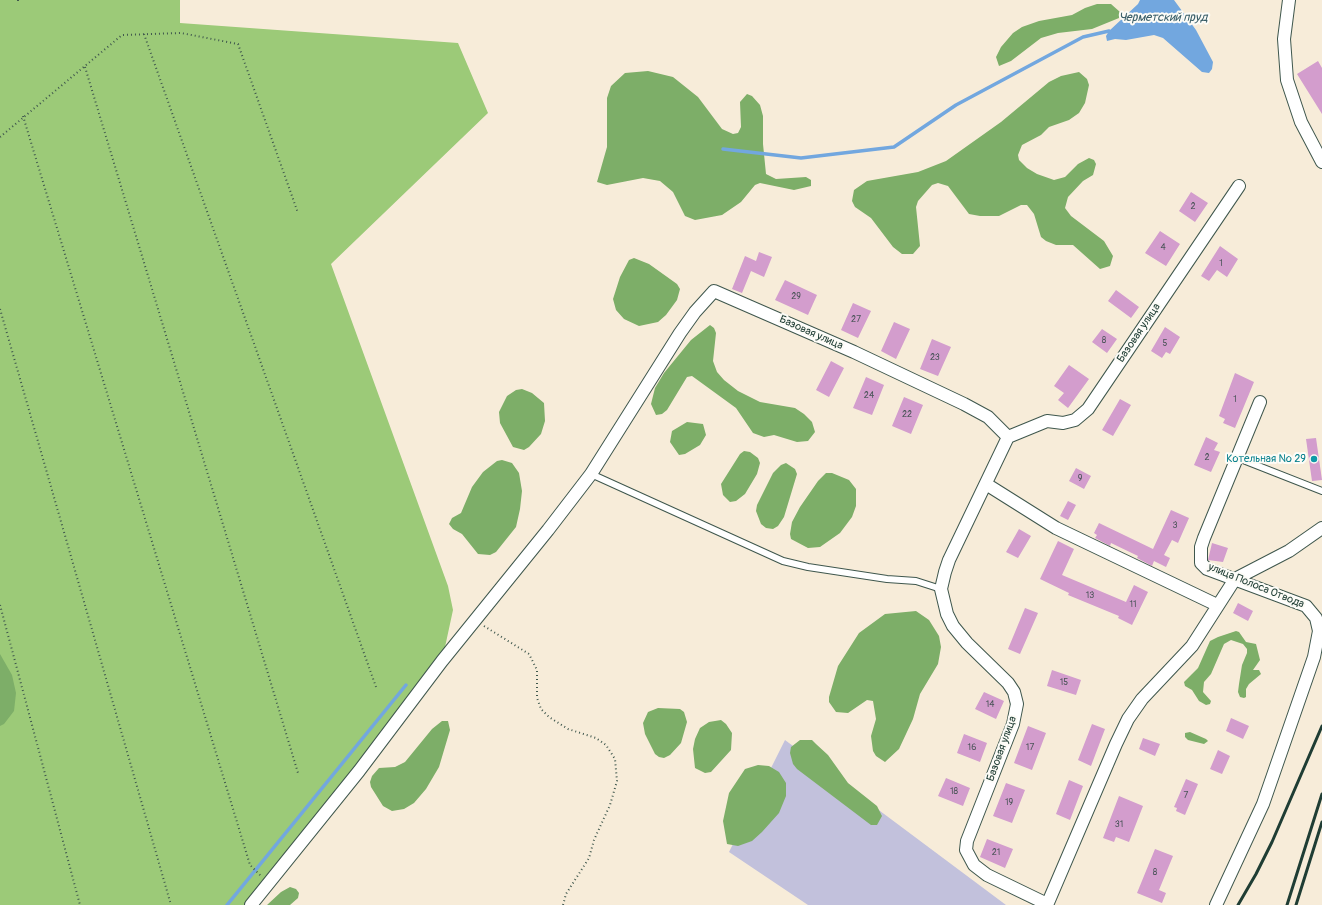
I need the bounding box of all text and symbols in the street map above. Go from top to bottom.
water label: Черметский пруд [1119,11,1207,25]
house number: 2 [1190,202,1196,212]
house number: 4 [1160,243,1166,253]
house number: 1 [1219,259,1223,269]
house number: 29 [791,292,801,302]
street label: Базовая улица [1114,301,1164,365]
street label: Базовая улица [777,313,845,353]
house number: 27 [851,315,861,325]
house number: 8 [1102,336,1106,346]
house number: 5 [1163,339,1167,349]
house number: 23 [930,353,940,363]
house number: 24 [864,391,874,401]
house number: 1 [1233,395,1237,405]
house number: 22 [902,410,912,420]
place label: Котельная № 29 [1226,452,1306,466]
house number: 2 [1204,453,1210,463]
marker: Котельная № 29 [1309,454,1319,464]
house number: 9 [1078,474,1082,484]
house number: 3 [1172,521,1178,531]
street label: улица Полоса Отвода [1206,561,1306,611]
house number: 13 [1086,591,1094,601]
house number: 11 [1129,600,1137,610]
house number: 15 [1060,678,1068,688]
house number: 14 [986,700,994,710]
street label: Базовая улица [984,715,1020,783]
house number: 16 [968,743,976,753]
house number: 17 [1026,743,1034,753]
house number: 18 [950,787,958,797]
house number: 7 [1184,791,1188,801]
house number: 19 [1005,798,1013,808]
house number: 31 [1115,820,1123,830]
house number: 21 [992,848,1000,858]
house number: 8 [1153,868,1157,878]

